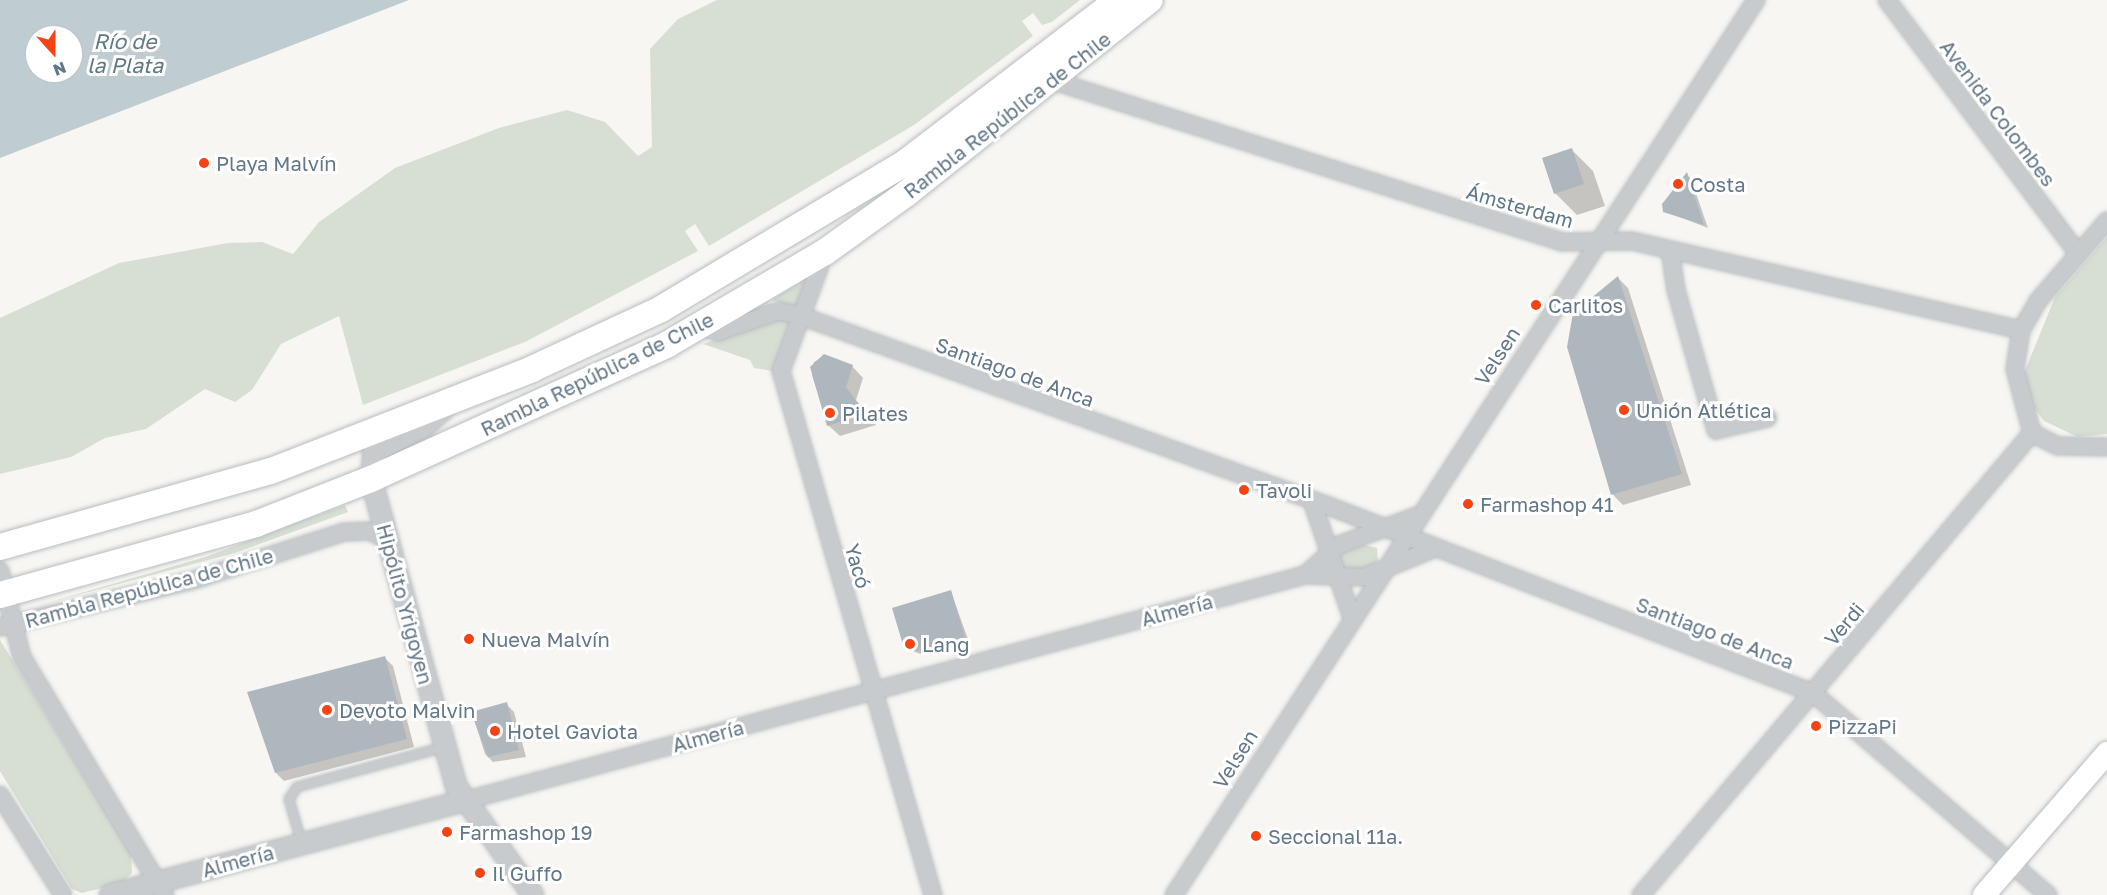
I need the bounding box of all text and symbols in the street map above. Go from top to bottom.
north arrow [24,24,84,84]
street label: Rambla República de Chile [899,27,1115,203]
water label: Río de la Plata [87,28,163,78]
street label: Avenida Colombes [1935,35,2061,191]
text: N [50,57,69,80]
place label: Playa Malvín [216,151,337,175]
marker: Playa Malvín [197,156,211,170]
place label: Costa [1690,172,1745,196]
marker: Costa [1671,177,1685,191]
street label: Ámsterdam [1464,179,1576,233]
place label: Carlitos [1548,293,1623,317]
marker: Carlitos [1529,298,1543,312]
street label: Rambla República de Chile [477,307,717,441]
street label: Velsen [1469,322,1525,390]
street label: Santiago de Anca [932,332,1098,412]
place label: Unión Atlética [1636,398,1772,422]
place label: Pilates [842,401,908,425]
marker: Unión Atlética [1617,403,1631,417]
marker: Pilates [823,406,837,420]
place label: Tavoli [1256,478,1312,502]
marker: Tavoli [1237,483,1251,497]
place label: Farmashop 41 [1480,492,1614,516]
marker: Farmashop 41 [1461,497,1475,511]
street label: Hipólito Yrigoyen [372,521,438,687]
street label: Yacó [840,541,876,591]
street label: Rambla República de Chile [22,543,276,633]
street label: Almería [1139,589,1215,631]
street label: Santiago de Anca [1633,592,1797,674]
street label: Verdi [1819,597,1869,651]
place label: Nueva Malvín [481,627,610,651]
marker: Nueva Malvín [462,632,476,646]
place label: Lang [922,632,969,656]
marker: Lang [903,637,917,651]
place label: Devoto Malvin [339,698,475,722]
marker: Devoto Malvin [320,703,334,717]
place label: PizzaPi [1828,714,1897,738]
street label: Almería [670,715,746,757]
place label: Hotel Gaviota [507,719,638,743]
marker: PizzaPi [1809,719,1823,733]
marker: Hotel Gaviota [488,724,502,738]
street label: Velsen [1208,725,1262,793]
place label: Farmashop 19 [459,820,593,844]
place label: Seccional 11a. [1268,824,1403,848]
marker: Farmashop 19 [440,825,454,839]
marker: Seccional 11a. [1249,829,1263,843]
street label: Almería [200,840,276,882]
place label: Il Guffo [492,861,562,885]
marker: Il Guffo [473,866,487,880]

